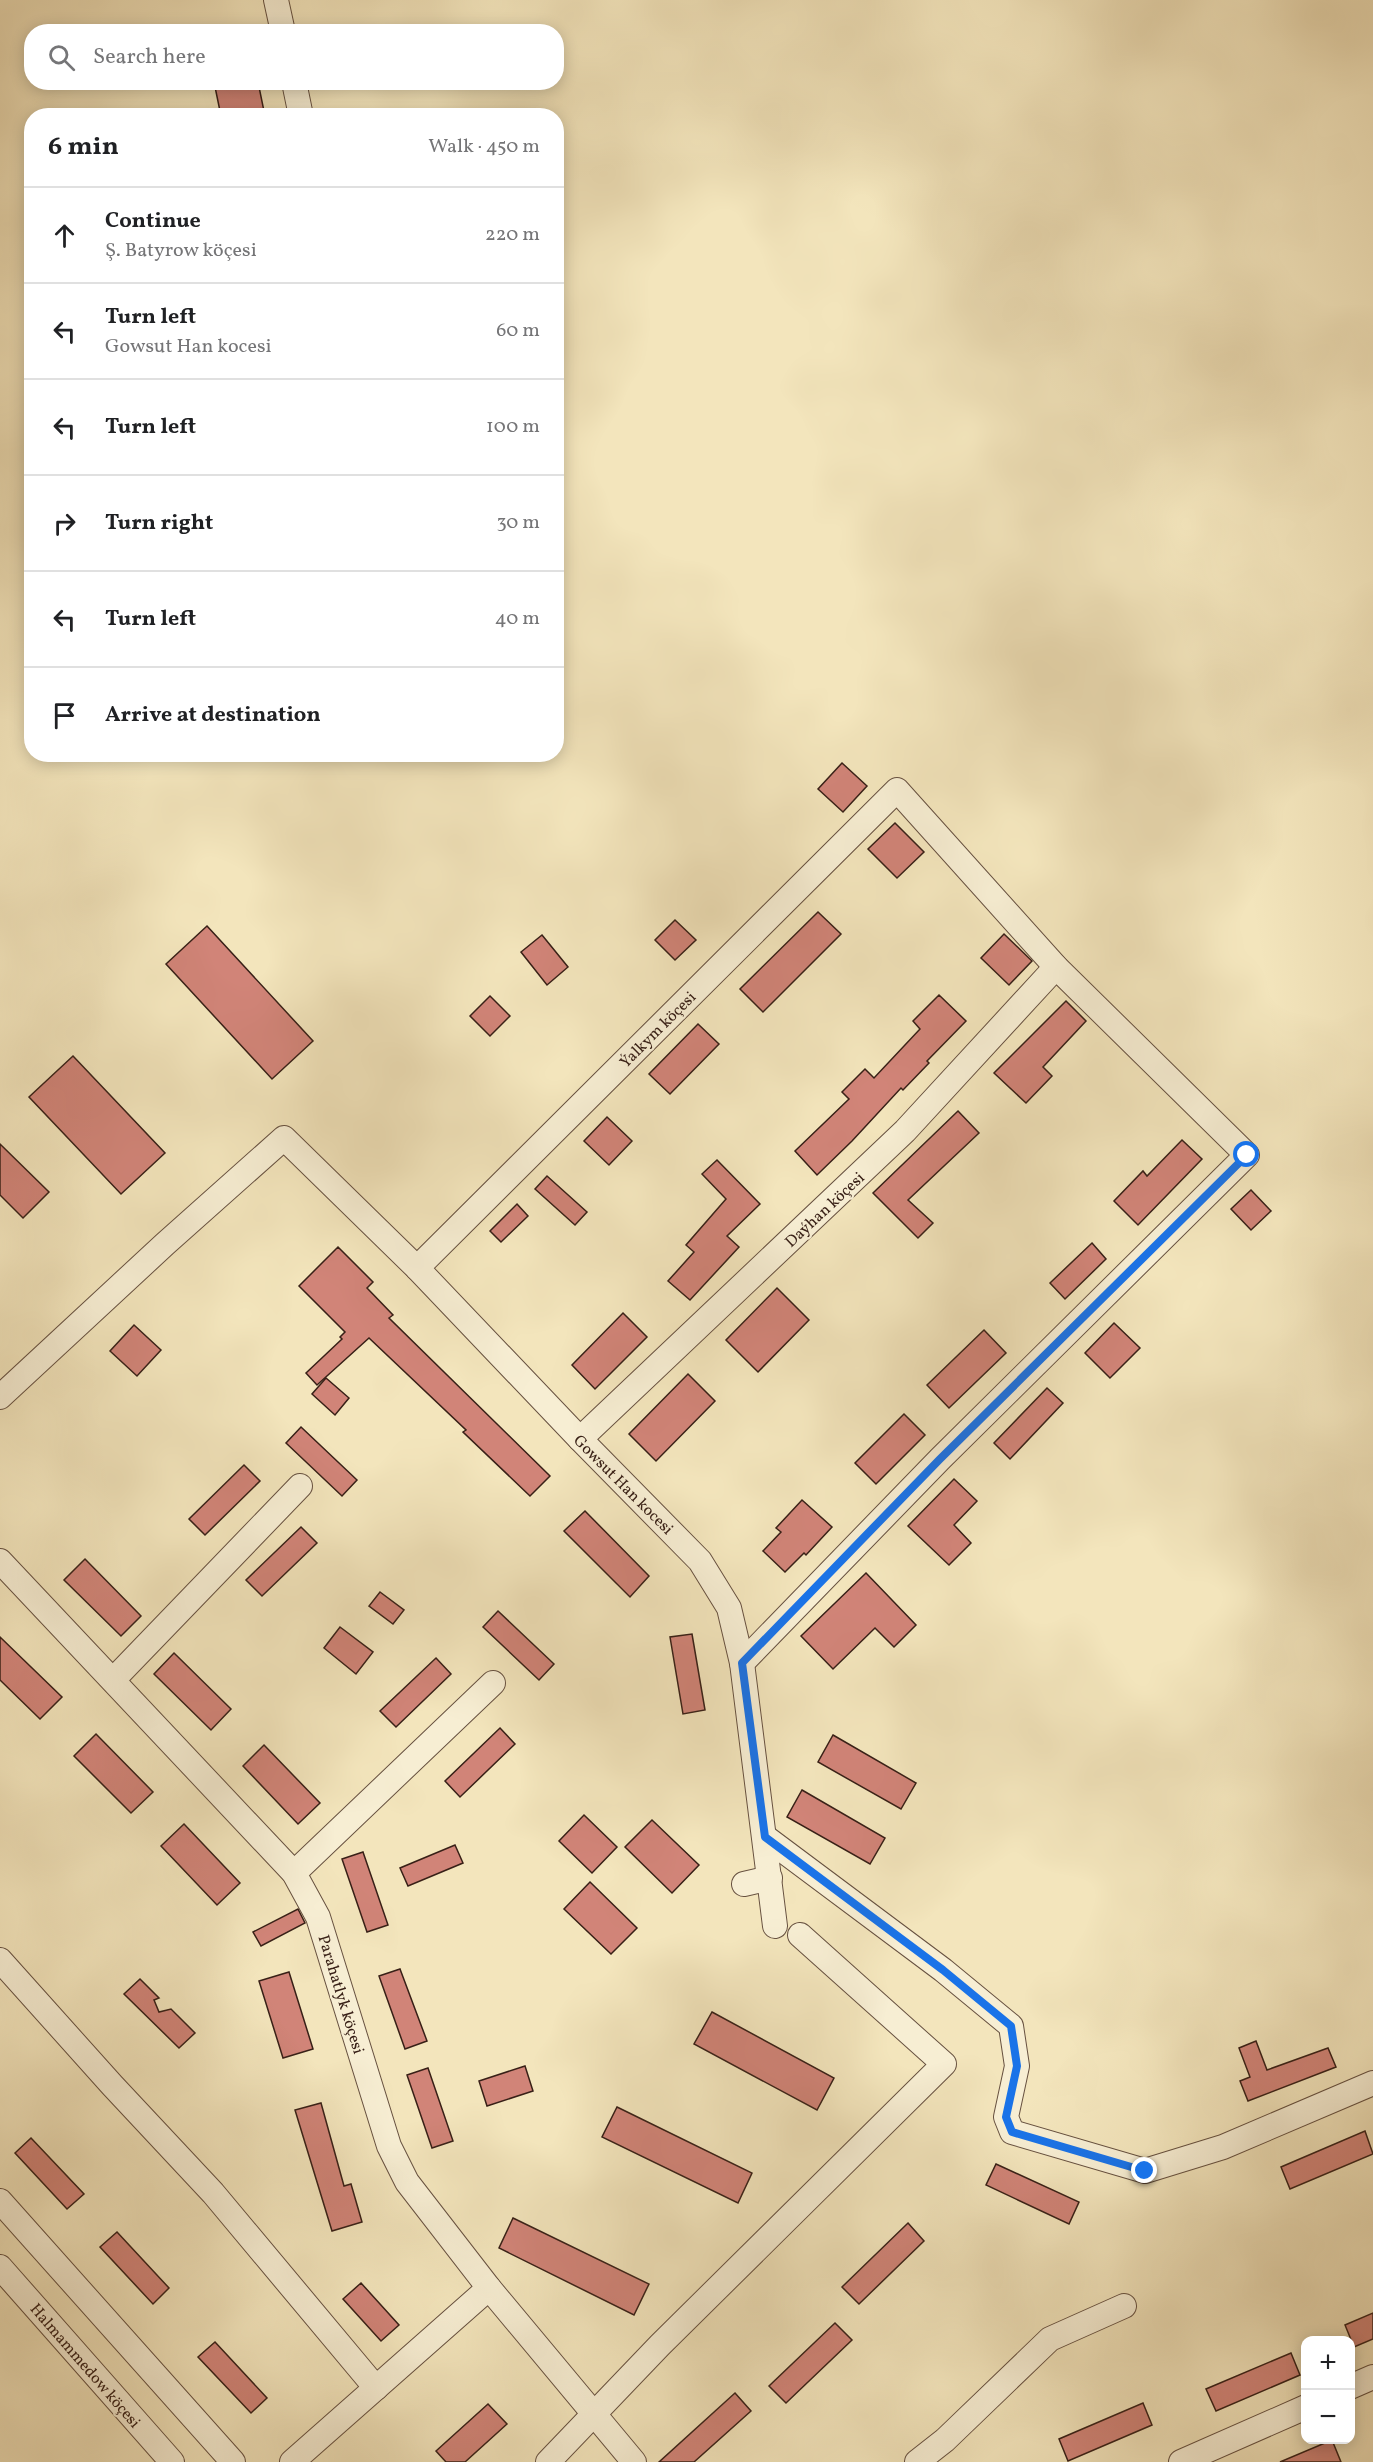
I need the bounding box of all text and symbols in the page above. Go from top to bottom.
search box [24,24,564,90]
icon: search [45,41,78,74]
text: Search here [93,42,206,73]
text: 6 min [48,129,119,165]
text: Walk · 450 m [428,133,540,161]
text: Continue [105,206,201,237]
icon: ahead [48,219,81,252]
text: 220 m [485,221,540,249]
text: Ş. Batyrow köçesi [105,237,257,265]
text: Turn left [105,302,196,333]
icon: left [48,315,81,348]
text: 60 m [496,317,540,345]
text: Gowsut Han kocesi [105,333,272,361]
icon: left [48,411,81,444]
text: Turn left [105,412,196,443]
text: 100 m [486,413,540,441]
icon: right [48,507,81,540]
text: Turn right [105,508,213,539]
text: 30 m [496,509,540,537]
icon: left [48,603,81,636]
text: Turn left [105,604,196,635]
text: 40 m [495,605,540,633]
icon: arrive [48,699,81,732]
text: Arrive at destination [105,700,321,731]
street label: Ýalkym köçesi [615,987,702,1074]
route start [1233,1141,1259,1167]
street label: Daýhan köçesi [781,1168,870,1253]
street label: Gowsut Han kocesi [568,1431,678,1540]
street label: Parahatlyk köçesi [312,1932,369,2057]
route end [1131,2157,1157,2183]
street label: Halmammedow köçesi [24,2299,145,2434]
map controls [1301,2336,1355,2444]
button: + [1301,2336,1355,2390]
button: − [1301,2390,1355,2444]

